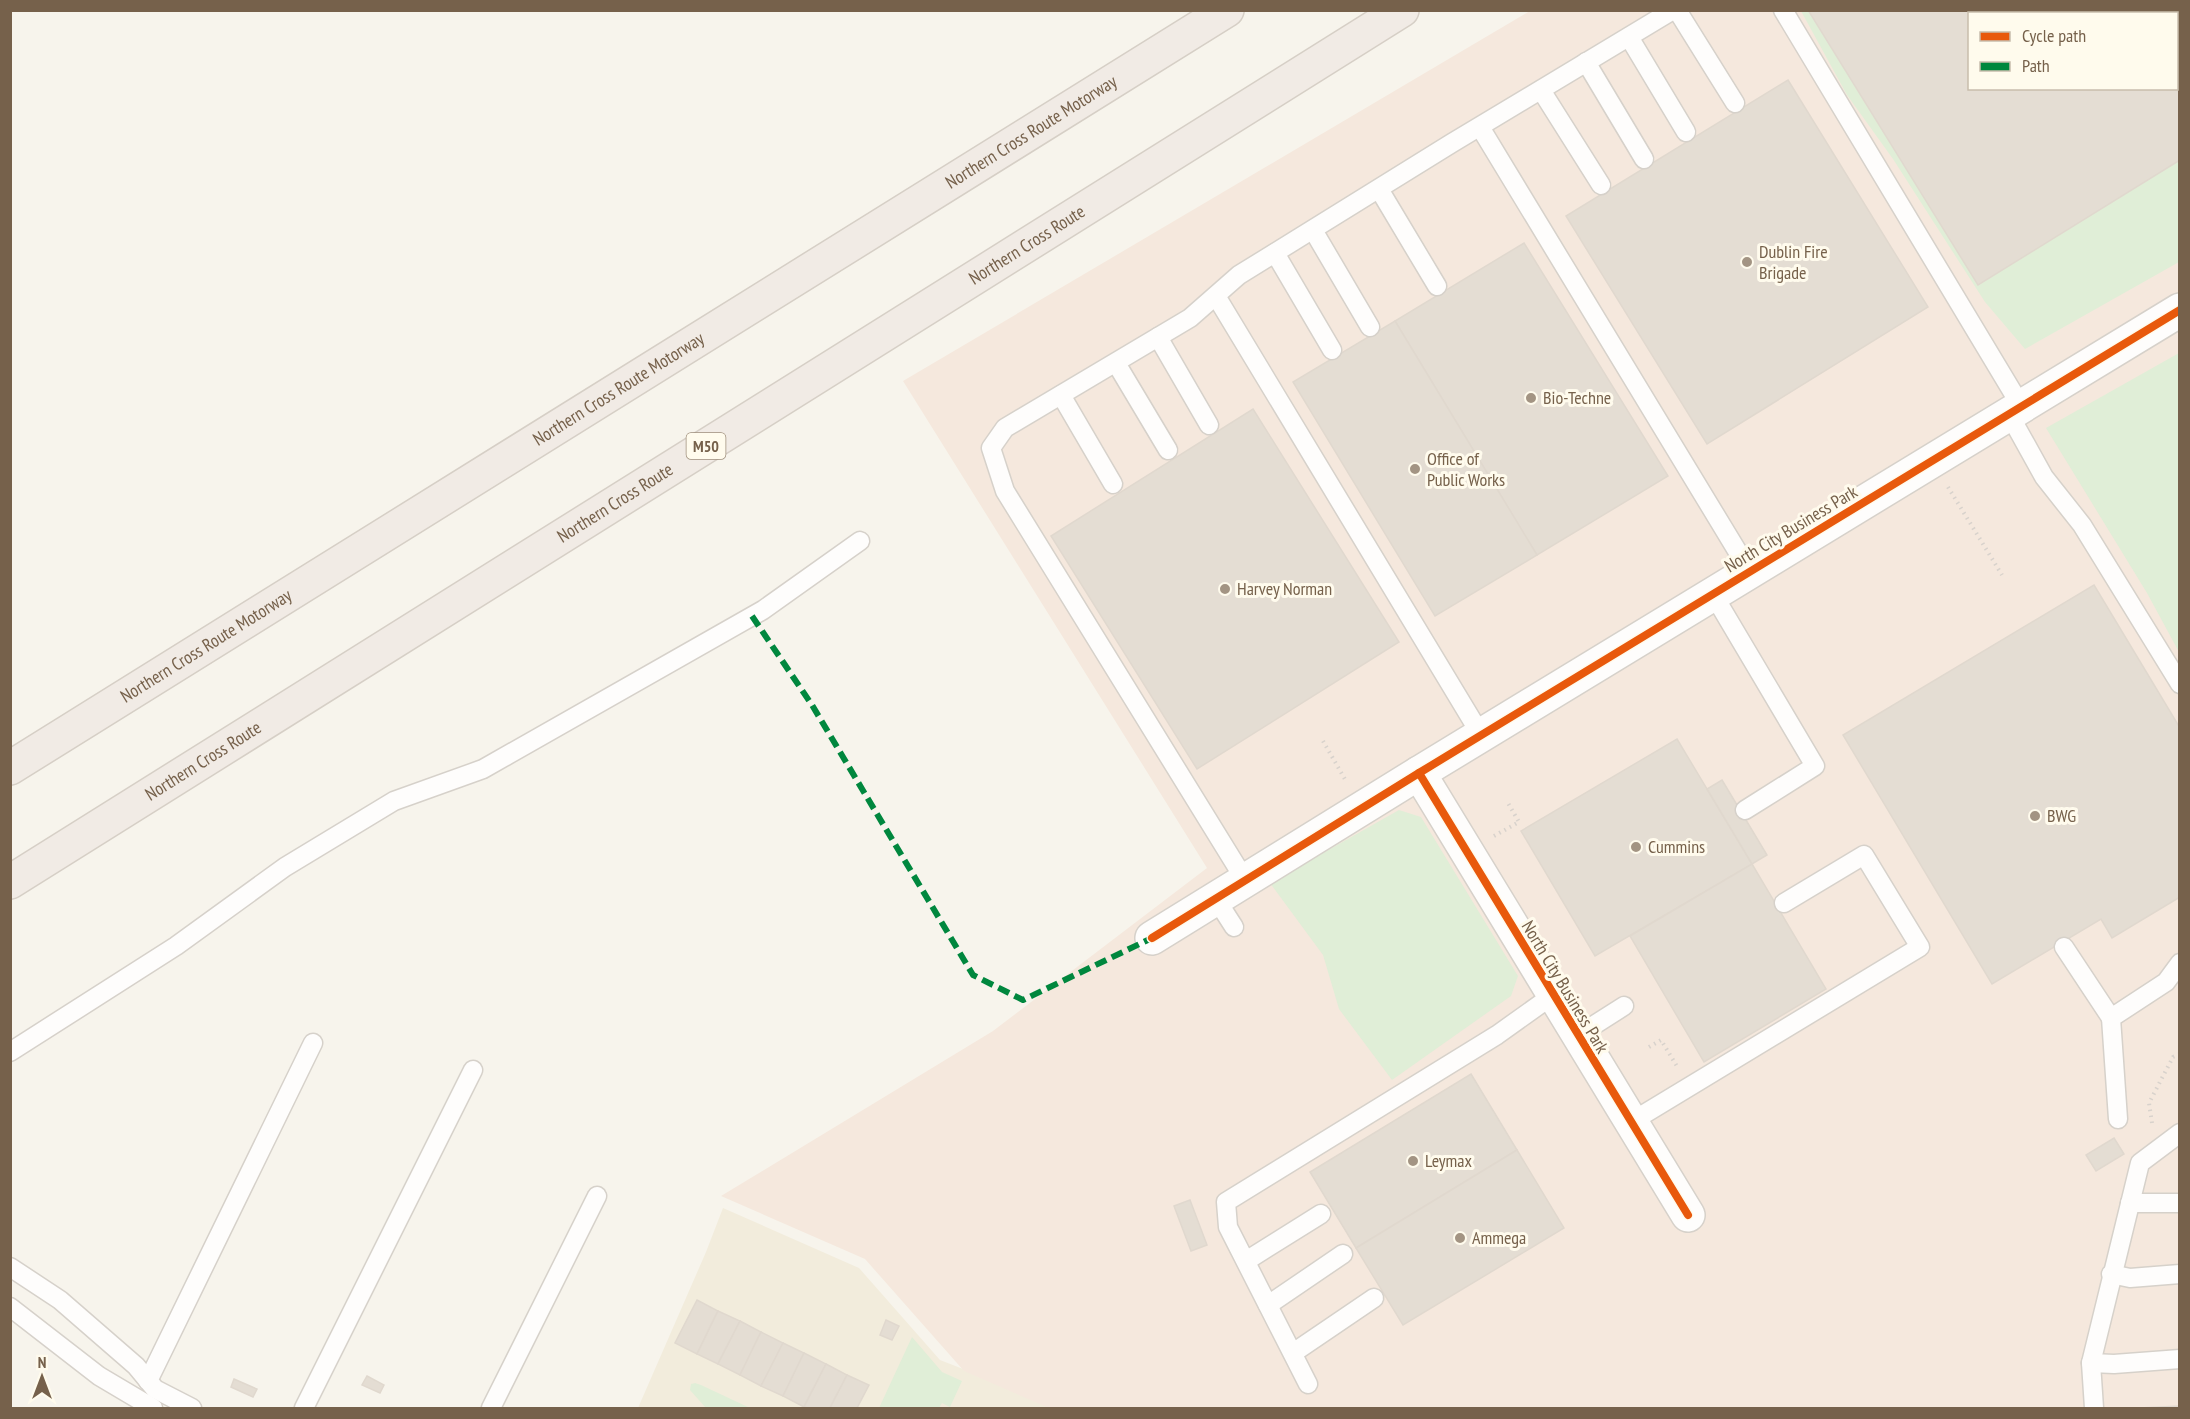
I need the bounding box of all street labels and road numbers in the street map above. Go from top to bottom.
street label: Northern Cross Route Motorway [941,69,1121,194]
street label: Northern Cross Route [964,200,1089,289]
street label: Northern Cross Route Motorway [528,326,708,451]
road number: M50 [686,433,726,459]
street label: Northern Cross Route [553,458,677,547]
street label: North City Business Park [1720,480,1861,577]
street label: Northern Cross Route Motorway [116,583,296,707]
street label: Northern Cross Route [141,716,265,805]
street label: North City Business Park [1517,916,1614,1057]

